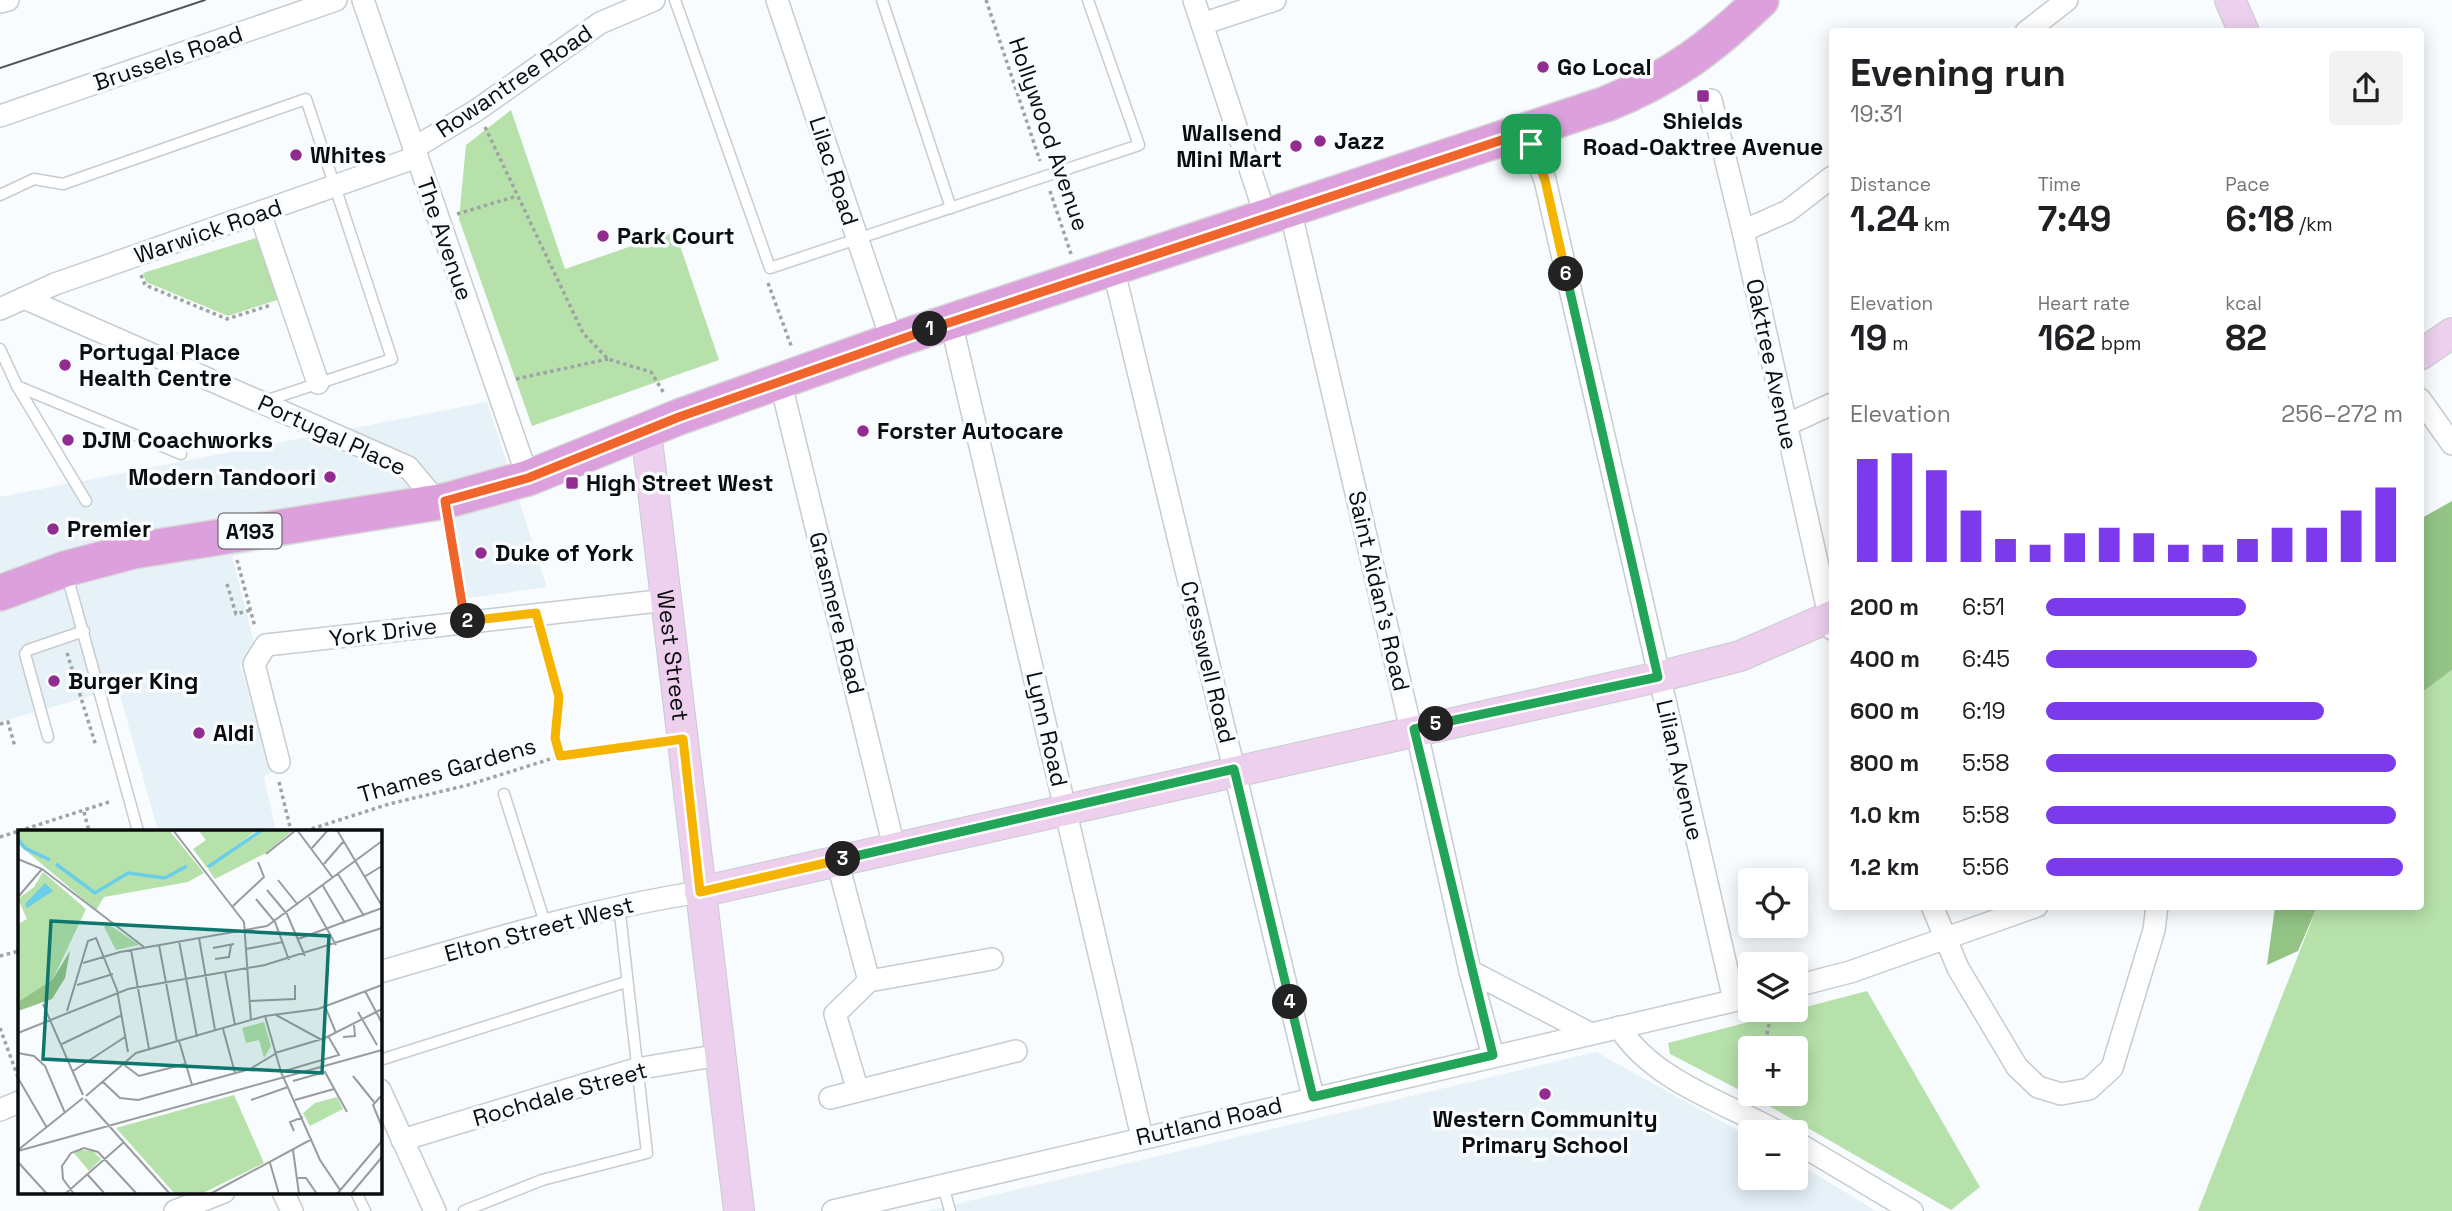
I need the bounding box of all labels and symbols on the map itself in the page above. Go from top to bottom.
street label: Brussels Road [89,18,247,98]
street label: Rowantree Road [430,18,598,144]
street label: Hollywood Avenue [1002,33,1096,235]
place label: Go Local [1557,52,1652,82]
marker: Go Local [1535,59,1551,75]
marker: Shields Road-Oaktree Avenue [1695,88,1711,104]
place label: Shields Road-Oaktree Avenue [1583,106,1823,162]
street label: Lilac Road [802,113,866,229]
pin [1501,114,1561,174]
place label: Wallsend Mini Mart [1176,118,1282,174]
place label: Jazz [1334,126,1384,156]
marker: Jazz [1312,133,1328,149]
marker: Wallsend Mini Mart [1288,138,1304,154]
place label: Whites [310,140,386,170]
marker: Whites [288,147,304,163]
street label: The Avenue [410,174,480,304]
street label: Warwick Road [130,192,286,270]
place label: Park Court [617,221,735,251]
marker: Park Court [595,228,611,244]
pin: 6 [1548,256,1584,292]
street label: Oaktree Avenue [1739,276,1805,452]
pin: 1 [912,312,948,346]
place label: Portugal Place Health Centre [79,337,240,393]
marker: Portugal Place Health Centre [57,357,73,373]
street label: Portugal Place [253,388,411,482]
place label: Forster Autocare [877,416,1064,446]
marker: Forster Autocare [855,423,871,439]
place label: DJM Coachworks [82,425,273,455]
marker: DJM Coachworks [60,432,76,448]
place label: Modern Tandoori [128,462,316,492]
place label: High Street West [586,468,773,498]
marker: Modern Tandoori [322,469,338,485]
marker: High Street West [564,475,580,491]
street label: Saint Aidan's Road [1341,488,1417,694]
place label: Premier [67,514,151,544]
road number: A193 [218,514,282,548]
marker: Premier [45,521,61,537]
street label: Grasmere Road [802,529,872,697]
place label: Duke of York [495,538,634,568]
marker: Duke of York [473,545,489,561]
street label: Cresswell Road [1173,578,1243,746]
street label: West Street [650,588,695,723]
pin: 2 [450,604,486,638]
street label: York Drive [327,611,439,653]
place label: Burger King [68,666,198,696]
street label: Lynn Road [1019,669,1075,789]
marker: Burger King [46,673,62,689]
street label: Lilian Avenue [1649,697,1711,843]
pin: 5 [1418,706,1454,742]
place label: Aldi [213,718,255,748]
marker: Aldi [191,725,207,741]
street label: Thames Gardens [355,730,539,810]
inset map [18,830,382,1194]
pin: 3 [826,842,860,876]
street label: Elton Street West [441,889,637,969]
pin: 4 [1272,984,1308,1020]
street label: Rochdale Street [469,1055,651,1133]
marker: Western Community Primary School [1537,1086,1553,1102]
street label: Rutland Road [1133,1090,1285,1152]
place label: Western Community Primary School [1432,1104,1658,1160]

